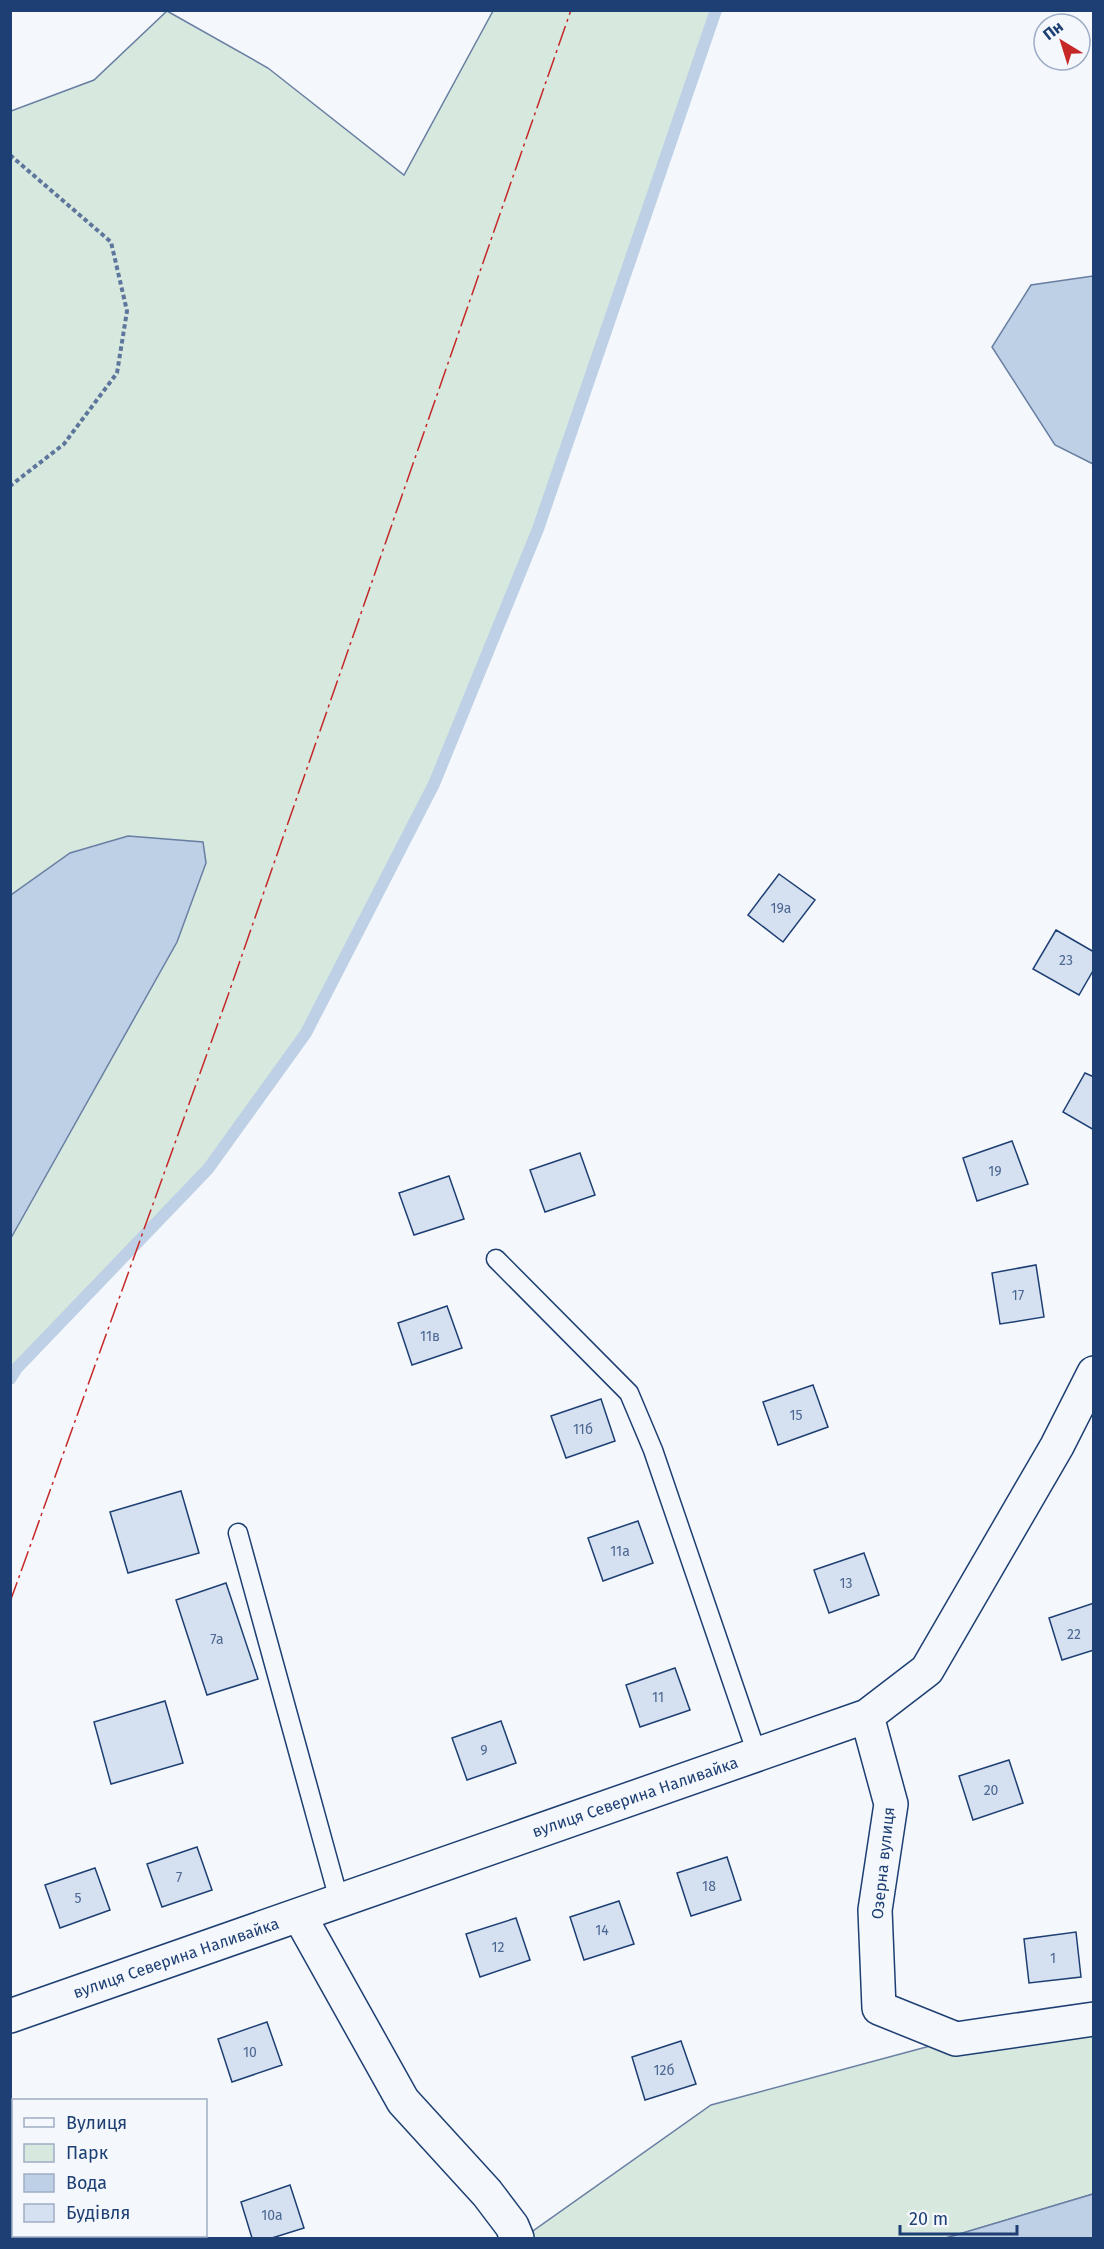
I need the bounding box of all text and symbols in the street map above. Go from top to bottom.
north arrow [1032,12,1092,72]
text: Пн [1039,17,1067,44]
house number: 19а [771,900,791,917]
house number: 23 [1059,952,1073,969]
house number: 19 [988,1163,1002,1180]
house number: 17 [1012,1287,1024,1304]
house number: 11в [420,1328,440,1345]
house number: 15 [789,1407,803,1424]
house number: 11б [573,1421,593,1438]
house number: 11а [610,1543,630,1560]
house number: 13 [839,1575,853,1592]
house number: 22 [1067,1626,1081,1643]
house number: 7а [210,1631,224,1648]
house number: 11 [652,1689,664,1706]
house number: 9 [480,1742,488,1759]
street label: вулиця Северина Наливайка [529,1753,741,1841]
house number: 20 [984,1782,999,1799]
street label: Озерна вулиця [868,1806,898,1920]
house number: 7 [176,1869,182,1886]
house number: 18 [702,1878,716,1895]
house number: 5 [74,1890,82,1907]
street label: вулиця Северина Наливайка [70,1914,282,2002]
house number: 14 [595,1922,609,1939]
house number: 12 [492,1939,505,1956]
house number: 1 [1050,1950,1056,1967]
house number: 10 [243,2044,257,2061]
house number: 12б [653,2062,675,2079]
legend [12,2099,207,2237]
text: Вулиця [66,2112,127,2134]
text: Парк [66,2142,109,2164]
text: Вода [66,2172,107,2194]
scale bar [900,2198,1017,2236]
text: Будівля [66,2202,130,2224]
house number: 10а [261,2207,283,2224]
text: 20 m [909,2208,948,2230]

